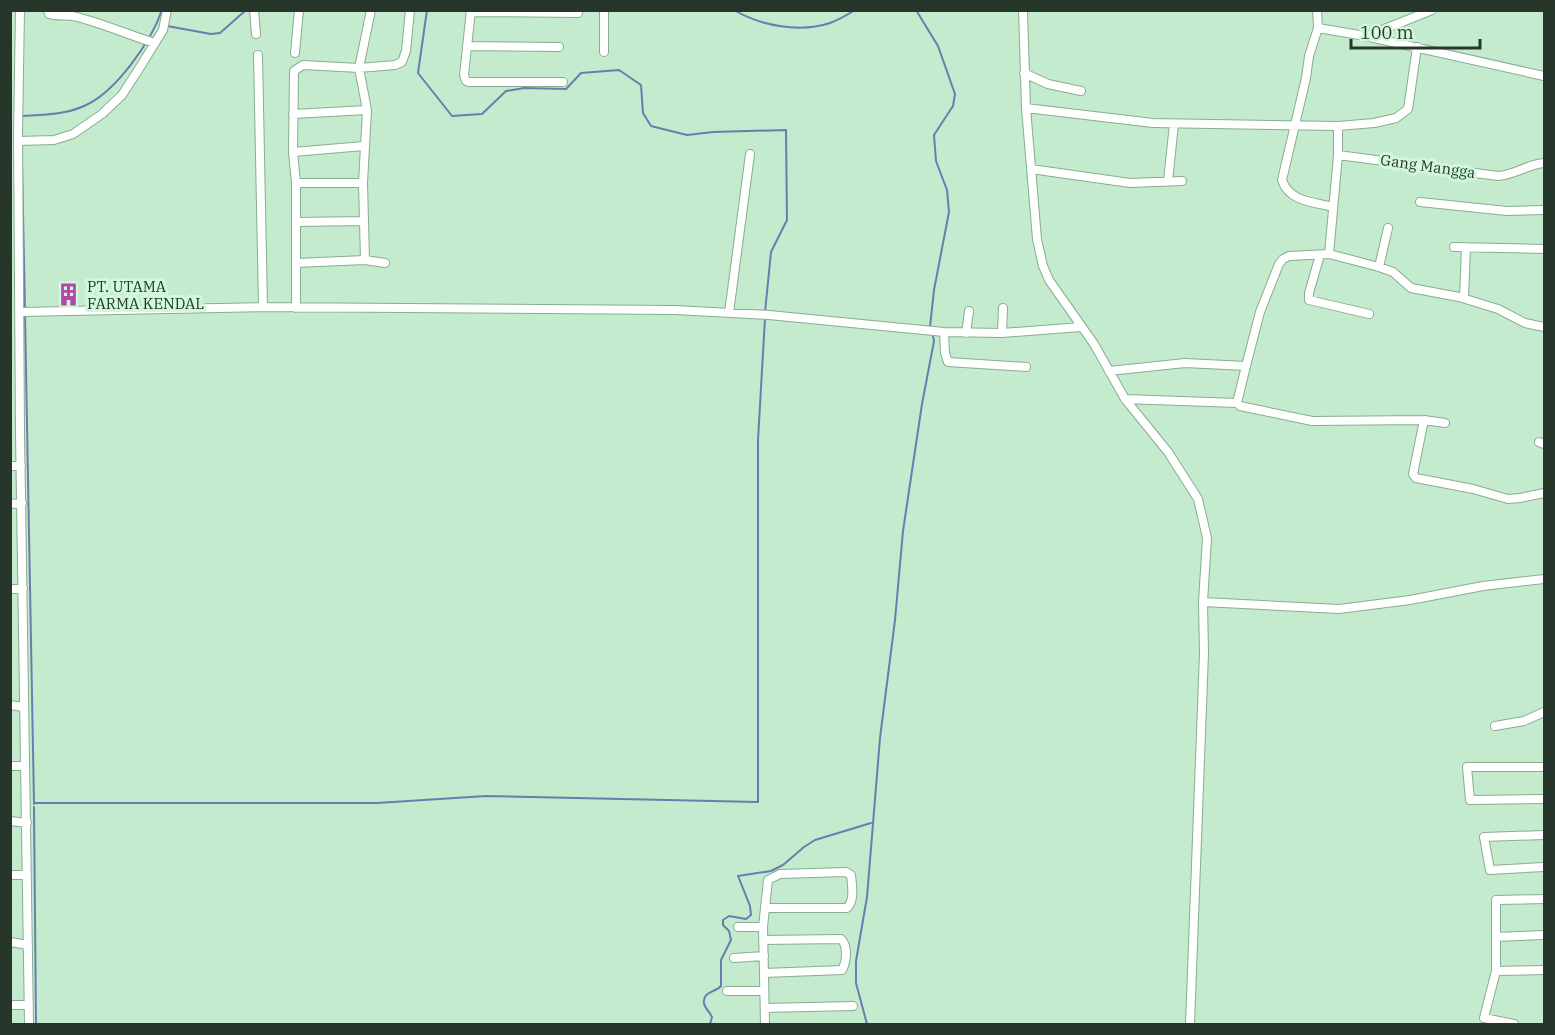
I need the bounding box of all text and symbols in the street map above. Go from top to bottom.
scale bar [1351,12,1480,50]
text: 100 m [1360,21,1414,44]
street label: Gang Mangga [1379,150,1477,182]
place label: PT. UTAMA FARMA KENDAL [87,277,204,313]
building icon: PT. UTAMA FARMA KENDAL [56,282,82,308]

